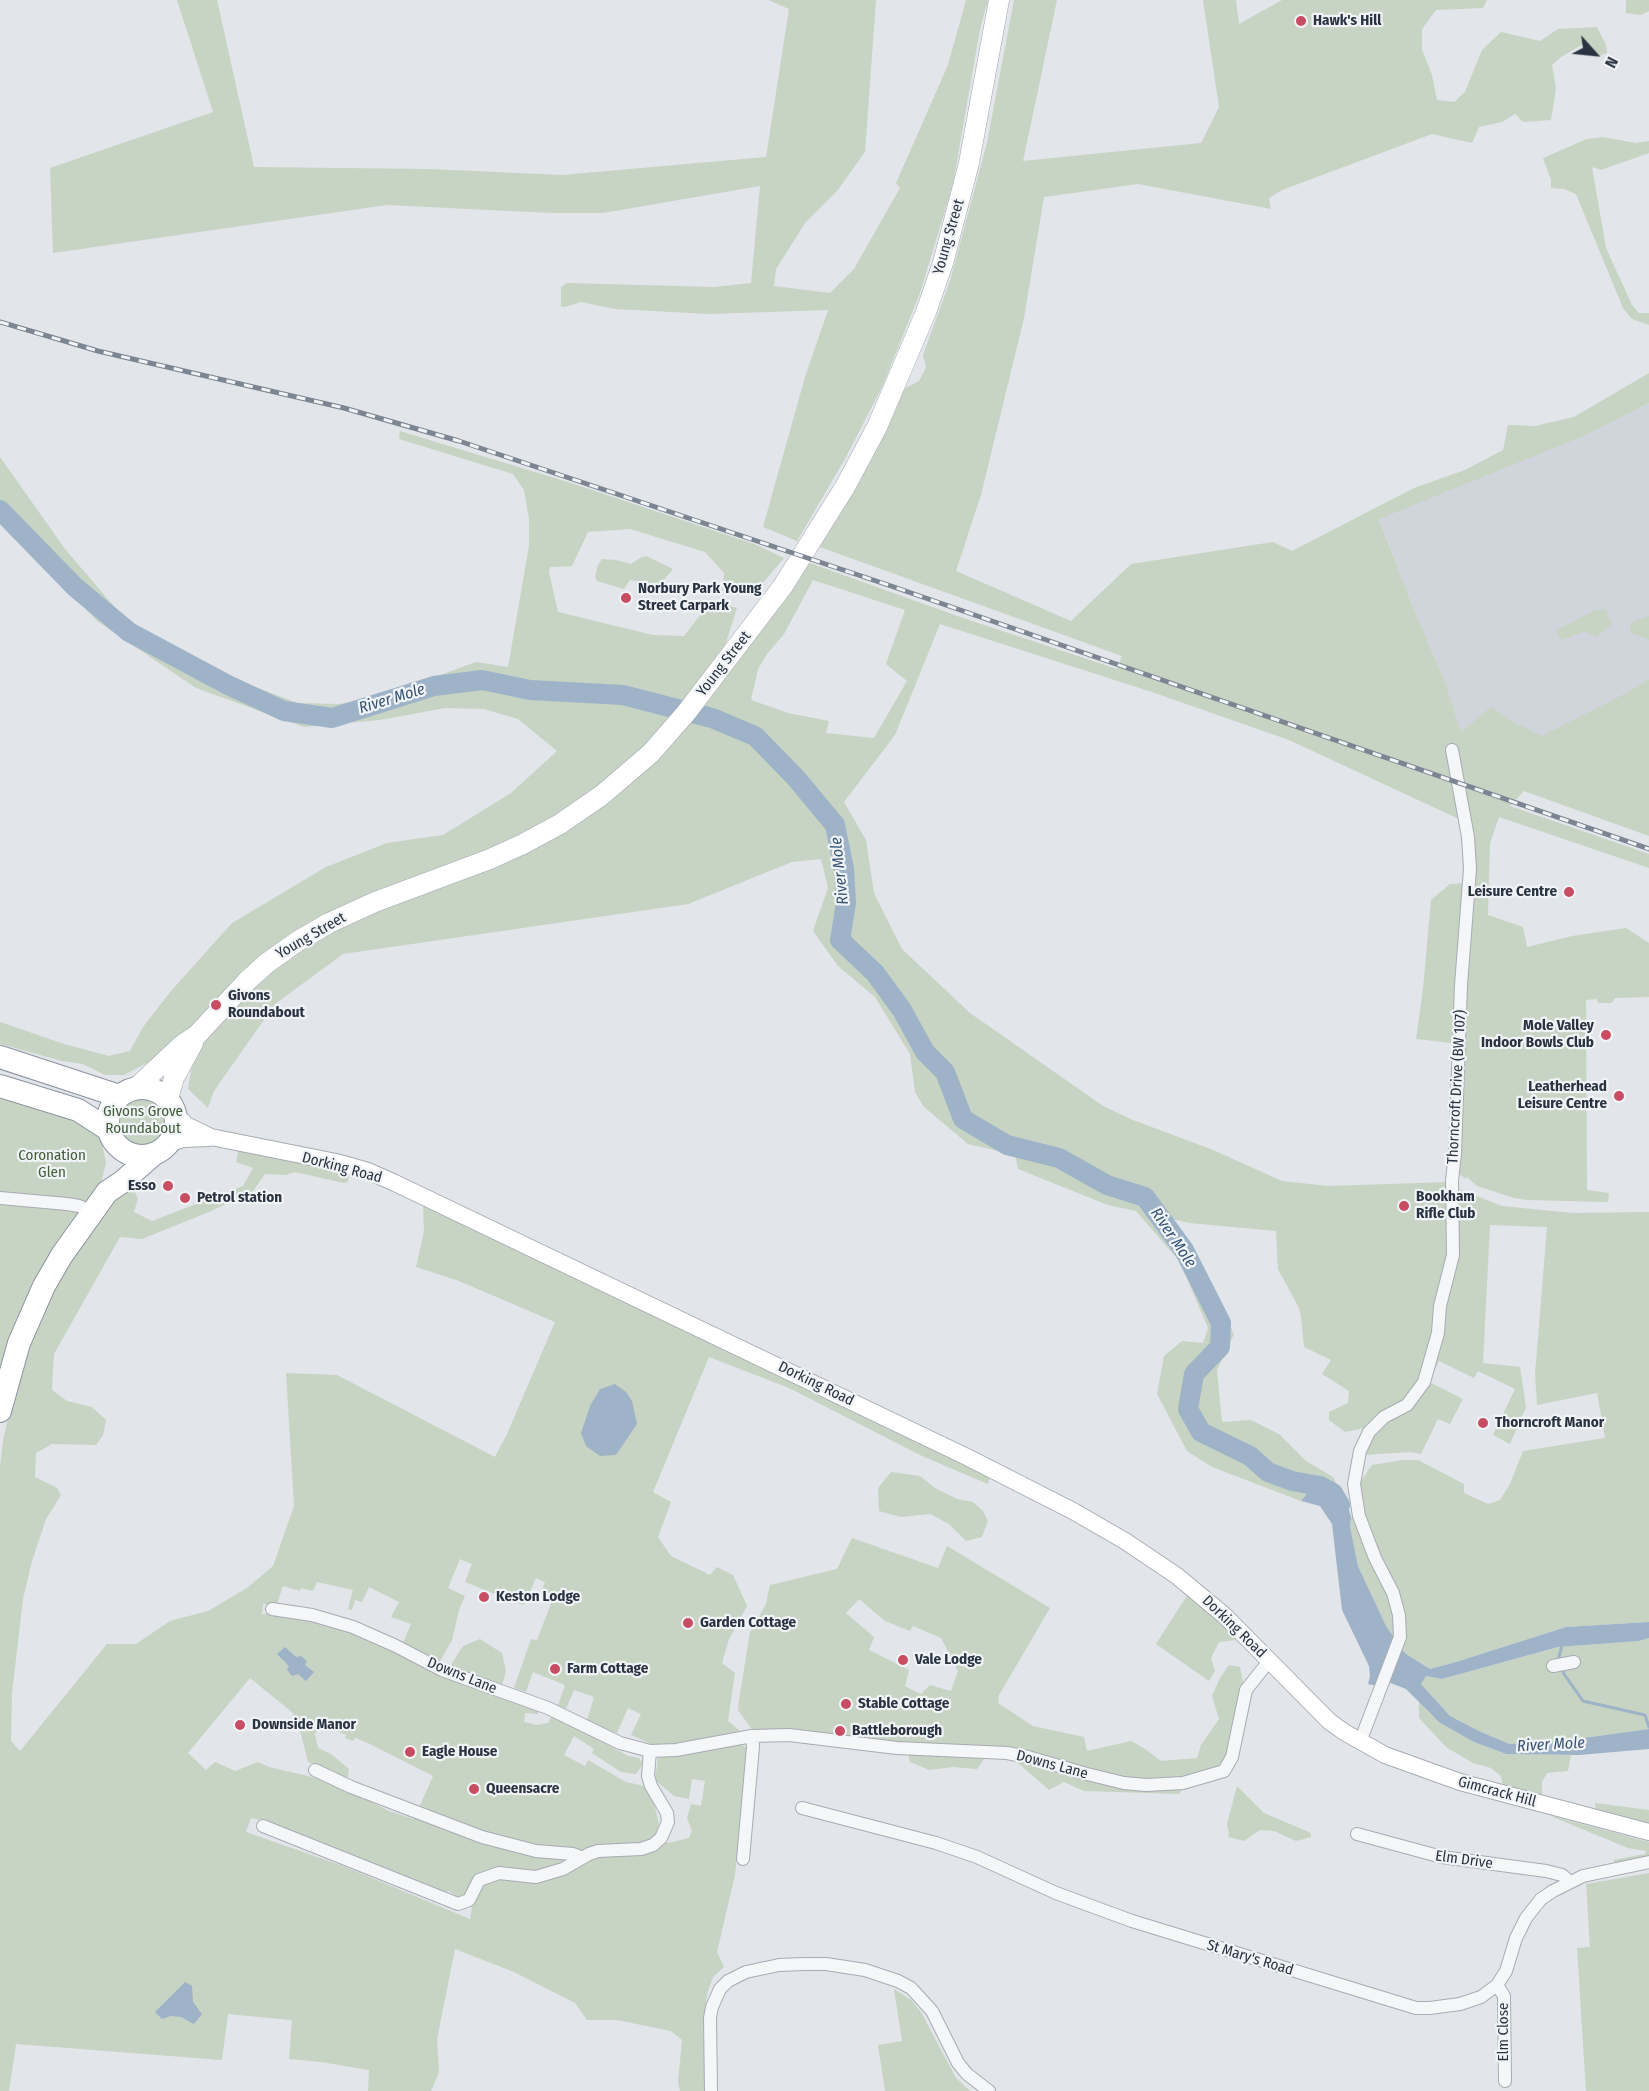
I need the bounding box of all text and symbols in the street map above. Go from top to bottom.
place label: Hawk's Hill [1313,12,1381,30]
marker: Hawk's Hill [1294,14,1308,28]
north arrow [1565,24,1625,84]
text: N [1601,54,1622,71]
street label: Young Street [930,197,968,277]
place label: Norbury Park Young Street Carpark [638,580,762,615]
marker: Norbury Park Young Street Carpark [619,591,633,605]
street label: Young Street [693,628,755,700]
water label: River Mole [357,680,427,718]
water label: River Mole [827,836,853,906]
place label: Leisure Centre [1468,883,1557,901]
marker: Leisure Centre [1562,885,1576,899]
street label: Young Street [273,909,349,963]
place label: Givons Roundabout [228,987,305,1022]
marker: Givons Roundabout [209,998,223,1012]
street label: Thorncroft Drive (BW 107) [1444,1009,1470,1165]
place label: Mole Valley Indoor Bowls Club [1481,1017,1594,1052]
marker: Mole Valley Indoor Bowls Club [1599,1028,1613,1042]
place label: Leatherhead Leisure Centre [1518,1078,1607,1113]
marker: Leatherhead Leisure Centre [1612,1089,1626,1103]
park label: Givons Grove Roundabout [103,1103,183,1138]
park label: Coronation Glen [18,1147,86,1182]
street label: Dorking Road [300,1149,384,1187]
place label: Esso [128,1177,156,1195]
marker: Esso [161,1179,175,1193]
place label: Bookham Rifle Club [1416,1188,1475,1223]
place label: Petrol station [197,1189,282,1207]
marker: Petrol station [178,1191,192,1205]
marker: Bookham Rifle Club [1397,1199,1411,1213]
water label: River Mole [1146,1204,1200,1272]
street label: Dorking Road [775,1358,857,1410]
place label: Thorncroft Manor [1495,1414,1604,1432]
marker: Thorncroft Manor [1476,1416,1490,1430]
place label: Keston Lodge [496,1588,580,1606]
marker: Keston Lodge [477,1590,491,1604]
street label: Dorking Road [1198,1592,1270,1662]
place label: Garden Cottage [700,1614,796,1632]
marker: Garden Cottage [681,1616,695,1630]
place label: Vale Lodge [915,1651,982,1669]
marker: Vale Lodge [896,1653,910,1667]
street label: Downs Lane [425,1654,499,1698]
place label: Farm Cottage [567,1660,648,1678]
marker: Farm Cottage [548,1662,562,1676]
place label: Stable Cottage [858,1695,949,1713]
marker: Stable Cottage [839,1697,853,1711]
place label: Downside Manor [252,1716,356,1734]
marker: Downside Manor [233,1718,247,1732]
place label: Battleborough [852,1722,942,1740]
marker: Battleborough [833,1724,847,1738]
water label: River Mole [1517,1734,1585,1756]
place label: Eagle House [422,1743,497,1761]
marker: Eagle House [403,1745,417,1759]
street label: Downs Lane [1014,1747,1090,1783]
street label: Gimcrack Hill [1456,1773,1538,1811]
place label: Queensacre [486,1780,559,1798]
marker: Queensacre [467,1782,481,1796]
street label: Elm Drive [1434,1847,1494,1873]
street label: St Mary's Road [1204,1936,1296,1980]
street label: Elm Close [1495,2002,1513,2062]

